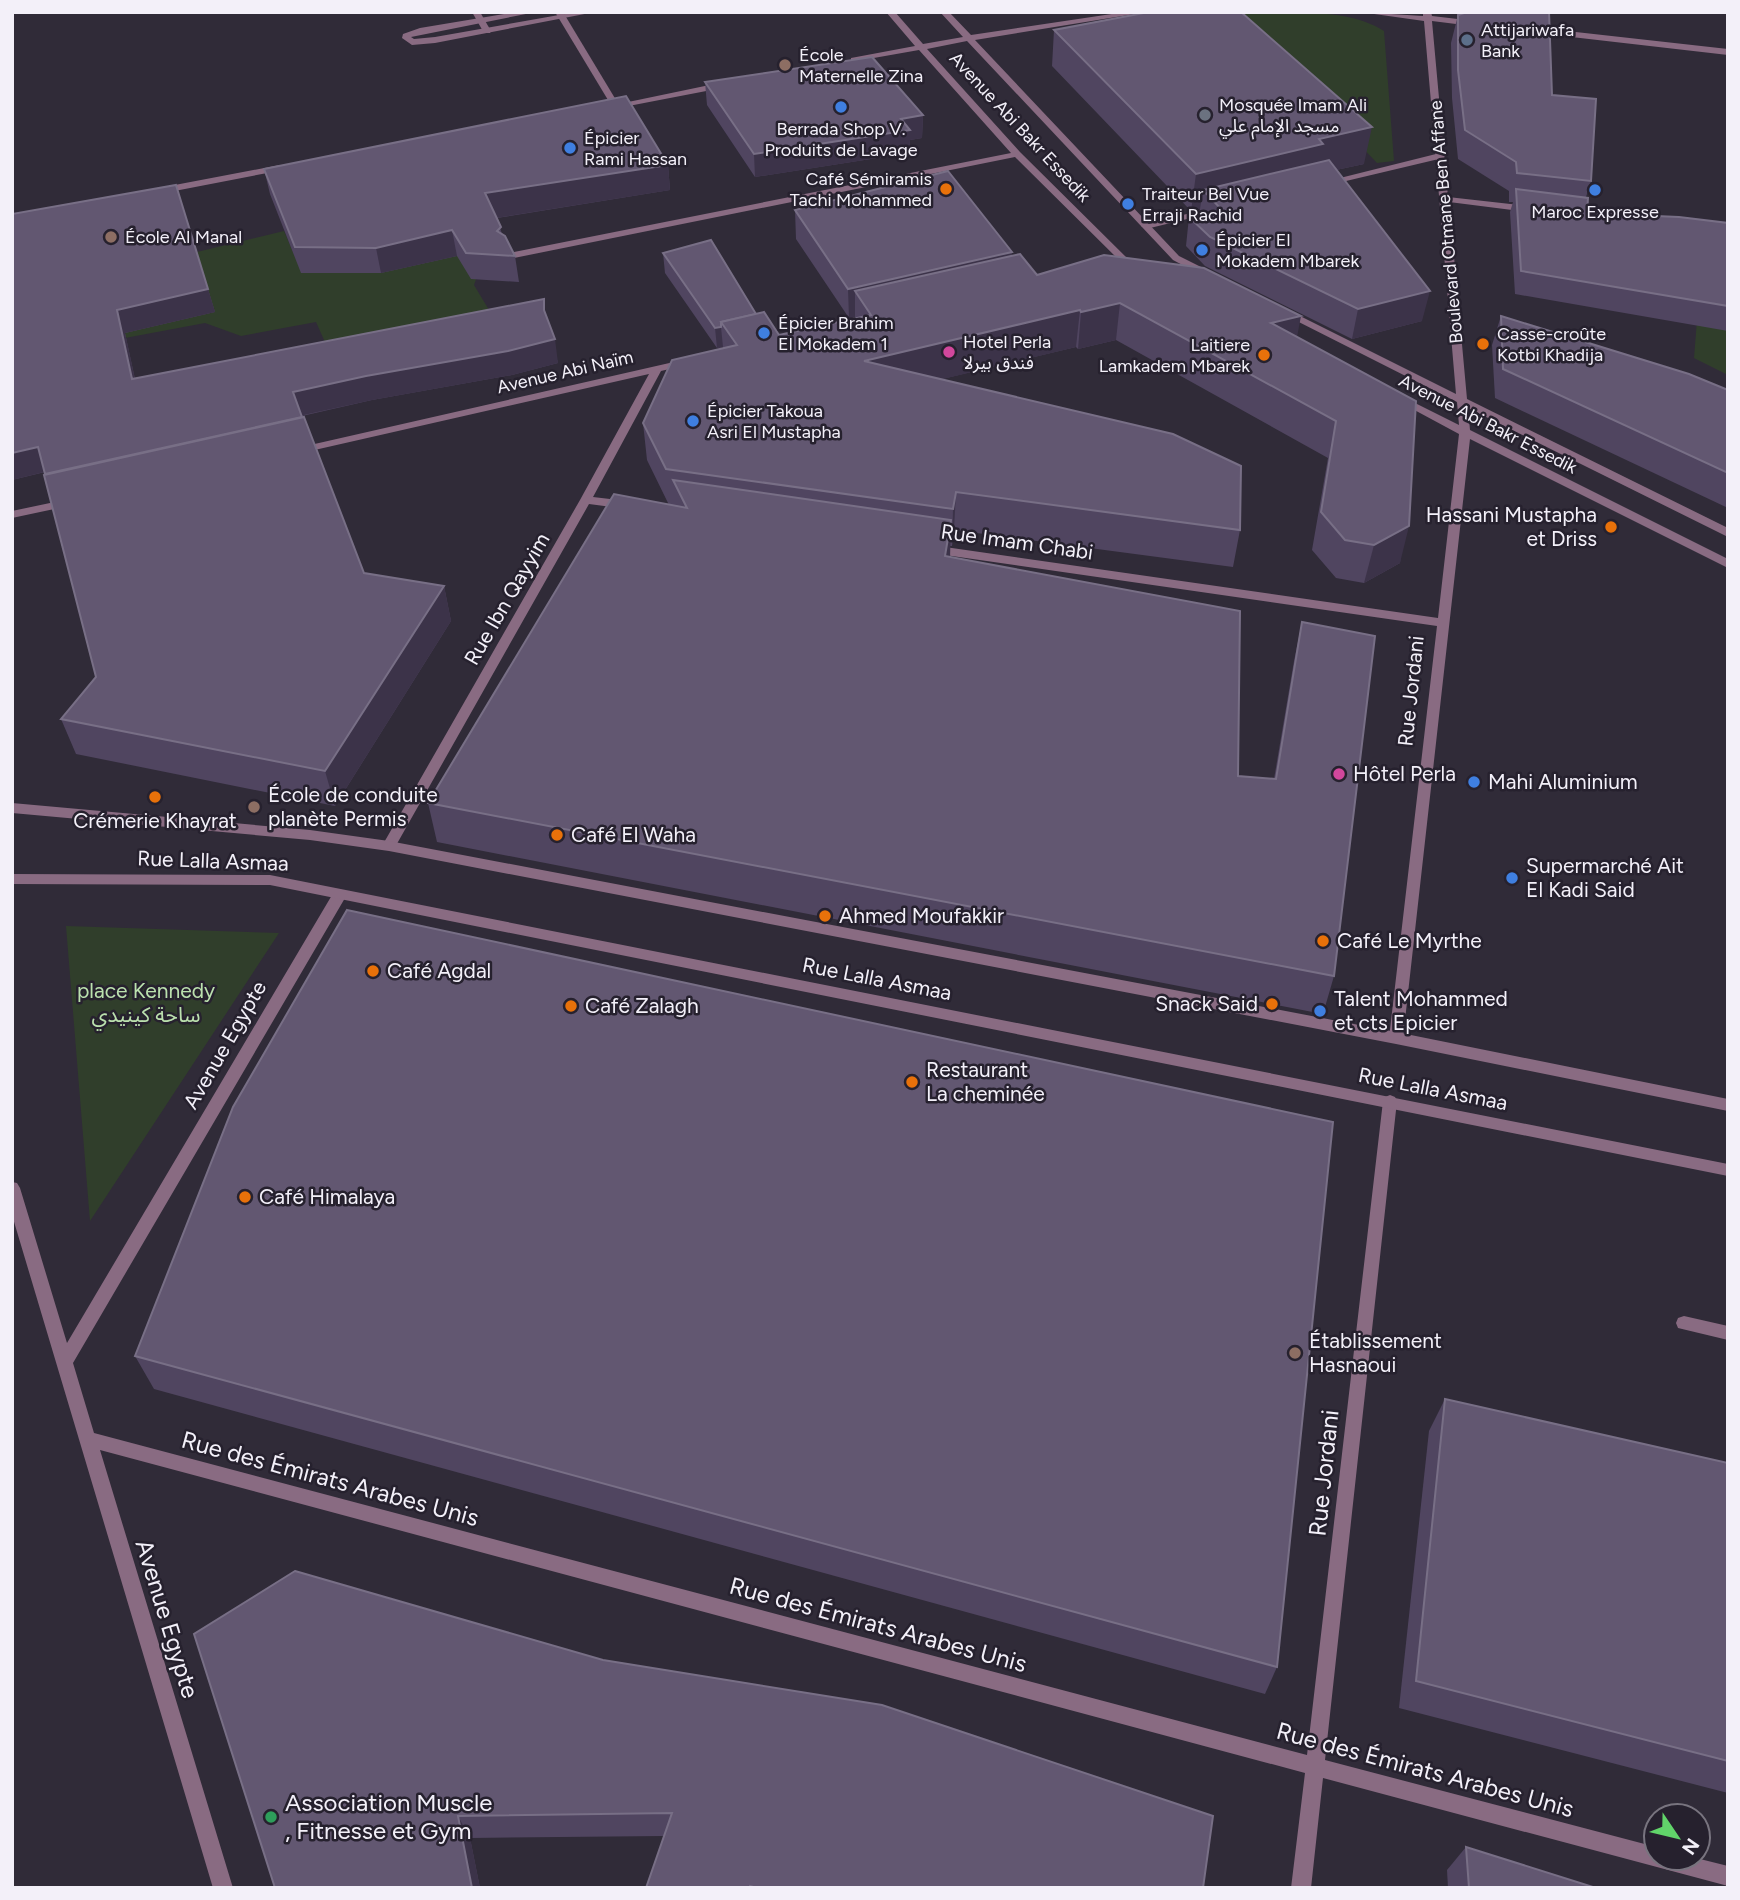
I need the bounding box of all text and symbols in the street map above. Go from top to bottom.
place label: Attijariwafa Bank [1481,19,1574,62]
marker: Attijariwafa Bank [1459,32,1475,48]
place label: École Maternelle Zina [799,44,923,87]
street label: Avenue Abi Bakr Essedik [945,48,1095,207]
marker: École Maternelle Zina [777,57,793,73]
place label: Mosquée Imam Ali مسجد الإمام علي [1219,94,1367,140]
marker: Berrada Shop V. Produits de Lavage [833,99,849,115]
street label: Boulevard Otmane Ben Affane [1424,99,1468,344]
marker: Mosquée Imam Ali مسجد الإمام علي [1197,107,1213,123]
place label: Berrada Shop V. Produits de Lavage [764,118,918,161]
place label: Épicier Rami Hassan [584,127,687,170]
marker: Épicier Rami Hassan [562,140,578,156]
place label: Café Sémiramis Tachi Mohammed [790,168,932,211]
marker: Café Sémiramis Tachi Mohammed [938,181,954,197]
marker: Maroc Expresse [1587,182,1603,198]
place label: Traiteur Bel Vue Erraji Rachid [1142,183,1269,226]
marker: Traiteur Bel Vue Erraji Rachid [1120,196,1136,212]
place label: Maroc Expresse [1531,201,1659,223]
place label: École Al Manal [125,226,242,248]
marker: École Al Manal [103,229,119,245]
place label: Épicier El Mokadem Mbarek [1216,229,1359,272]
marker: Épicier El Mokadem Mbarek [1194,242,1210,258]
place label: Épicier Brahim El Mokadem 1 [778,312,894,355]
place label: Casse-croûte Kotbi Khadija [1497,323,1606,366]
marker: Épicier Brahim El Mokadem 1 [756,325,772,341]
place label: Hotel Perla فندق بيرلا [963,331,1051,374]
place label: Laitiere Lamkadem Mbarek [1099,334,1250,377]
marker: Casse-croûte Kotbi Khadija [1475,336,1491,352]
marker: Hotel Perla فندق بيرلا [941,344,957,360]
street label: Avenue Abi Naïm [495,346,635,398]
marker: Laitiere Lamkadem Mbarek [1256,347,1272,363]
street label: Avenue Abi Bakr Essedik [1395,370,1581,479]
place label: Épicier Takoua Asri El Mustapha [707,400,841,443]
marker: Épicier Takoua Asri El Mustapha [685,413,701,429]
place label: Hassani Mustapha et Driss [1426,502,1597,551]
street label: Rue Imam Chabi [939,518,1095,565]
marker: Hassani Mustapha et Driss [1603,519,1619,535]
street label: Rue Ibn Qayyim [459,528,554,669]
street label: Rue Jordani [1392,634,1429,748]
place label: Hôtel Perla [1353,761,1456,786]
marker: Hôtel Perla [1331,766,1347,782]
place label: Mahi Aluminium [1488,769,1638,794]
marker: Mahi Aluminium [1466,774,1482,790]
place label: École de conduite planète Permis [268,782,438,831]
marker: Crémerie Khayrat [147,789,163,805]
marker: École de conduite planète Permis [246,799,262,815]
place label: Crémerie Khayrat [73,808,237,833]
place label: Café El Waha [571,822,696,847]
marker: Café El Waha [549,827,565,843]
street label: Rue Lalla Asmaa [137,845,289,876]
place label: Supermarché Ait El Kadi Said [1526,853,1684,902]
marker: Supermarché Ait El Kadi Said [1504,870,1520,886]
place label: Ahmed Moufakkir [839,903,1004,928]
marker: Ahmed Moufakkir [817,908,833,924]
place label: Café Le Myrthe [1337,928,1482,953]
marker: Café Le Myrthe [1315,933,1331,949]
street label: Rue Lalla Asmaa [800,952,954,1005]
place label: Café Agdal [387,958,491,983]
marker: Café Agdal [365,963,381,979]
street label: Avenue Egypte [178,976,271,1113]
park label: place Kennedy ساحة كينيدي [77,978,215,1031]
place label: Talent Mohammed et cts Epicier [1334,986,1508,1035]
place label: Snack Said [1155,991,1258,1016]
place label: Café Zalagh [585,993,699,1018]
marker: Snack Said [1264,996,1280,1012]
marker: Café Zalagh [563,998,579,1014]
marker: Talent Mohammed et cts Epicier [1312,1003,1328,1019]
place label: Restaurant La cheminée [926,1057,1045,1106]
street label: Rue Lalla Asmaa [1356,1062,1510,1115]
marker: Restaurant La cheminée [904,1074,920,1090]
place label: Café Himalaya [259,1184,395,1209]
marker: Café Himalaya [237,1189,253,1205]
place label: Établissement Hasnaoui [1309,1328,1442,1377]
marker: Établissement Hasnaoui [1287,1345,1303,1361]
street label: Rue Jordani [1302,1408,1345,1538]
street label: Rue des Émirats Arabes Unis [178,1425,482,1532]
street label: Avenue Egypte [130,1536,205,1702]
street label: Rue des Émirats Arabes Unis [726,1571,1030,1678]
street label: Rue des Émirats Arabes Unis [1273,1716,1577,1823]
place label: Association Muscle , Fitnesse et Gym [285,1788,492,1845]
north arrow [1642,1802,1712,1872]
marker: Association Muscle , Fitnesse et Gym [263,1809,279,1825]
text: N [1677,1834,1704,1859]

